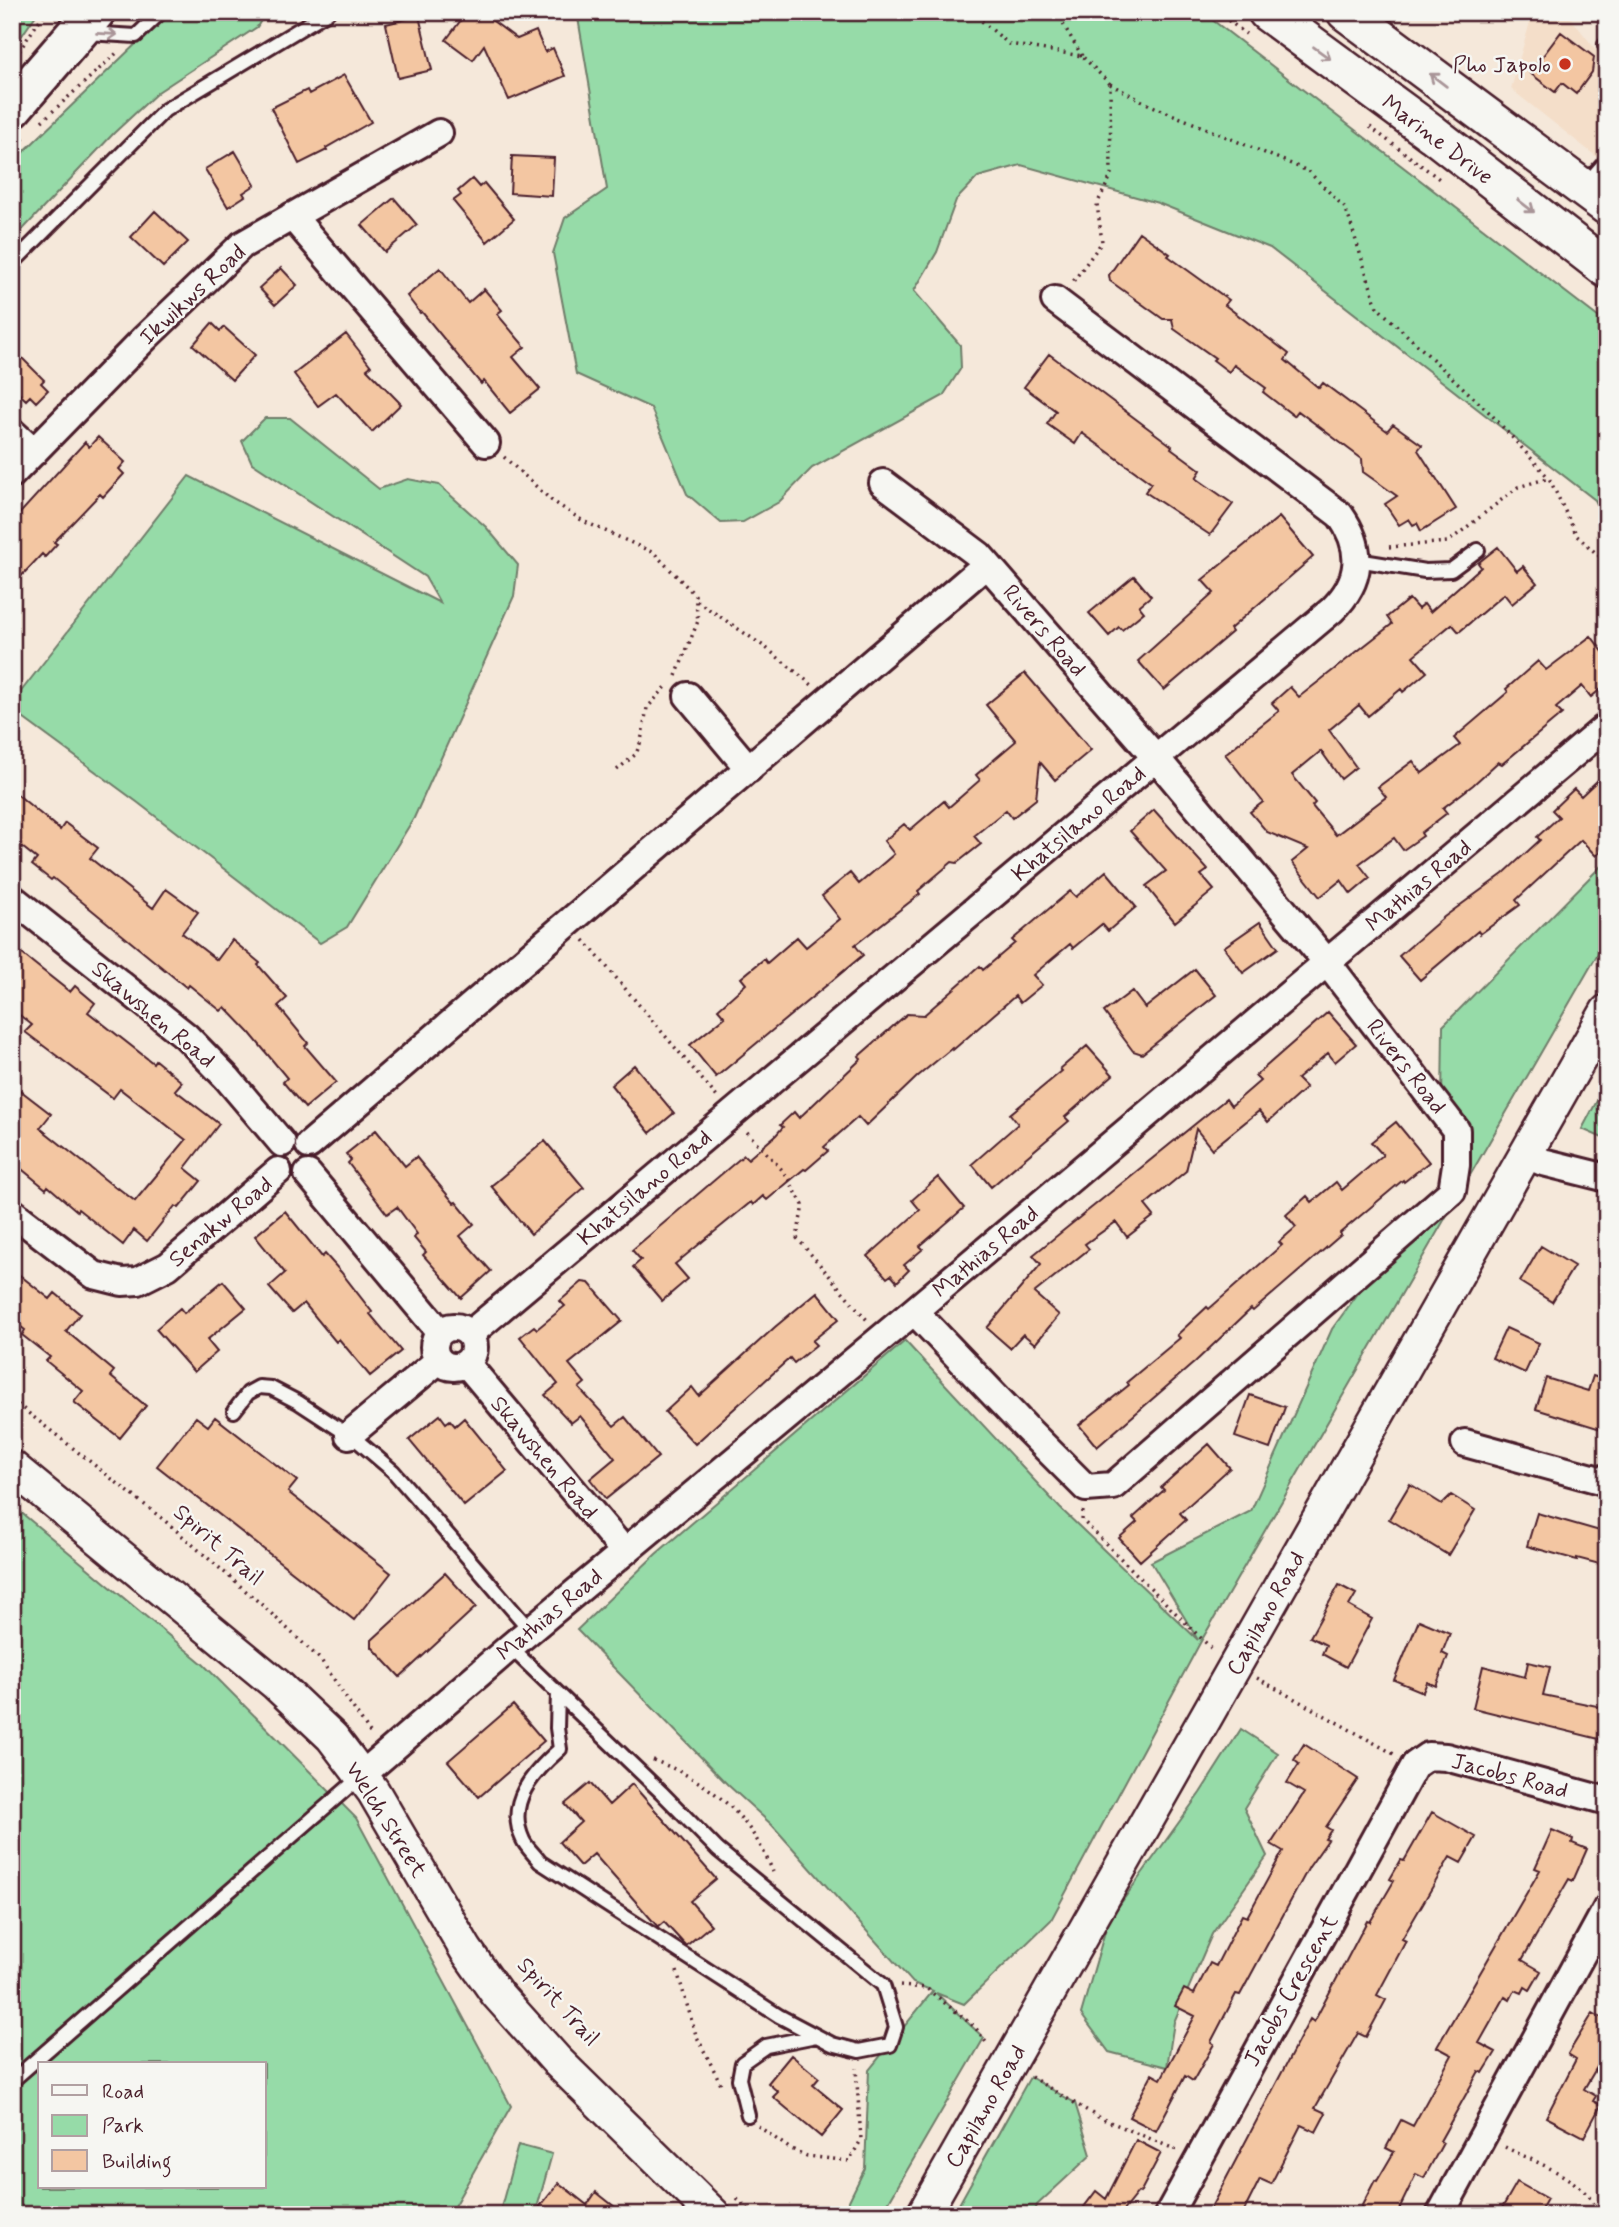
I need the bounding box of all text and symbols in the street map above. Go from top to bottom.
one-way arrow [95,28,118,41]
one-way arrow [1312,45,1330,60]
place label: Pho Japolo [1453,51,1551,81]
marker: Pho Japolo [1557,56,1573,72]
one-way arrow [1429,73,1447,88]
street label: Marine Drive [1375,89,1499,192]
one-way arrow [1516,199,1534,214]
street label: Ikwikws Road [134,238,253,353]
street label: Rivers Road [995,579,1092,684]
street label: Khatsilano Road [1006,760,1153,890]
street label: Mathias Road [1360,833,1479,940]
street label: Skawshen Road [85,955,221,1076]
street label: Rivers Road [1359,1013,1452,1121]
street label: Khatsilano Road [572,1124,719,1254]
street label: Senakw Road [163,1170,280,1275]
street label: Mathias Road [927,1199,1046,1306]
street label: Skawshen Road [483,1390,604,1526]
street label: Spirit Trail [166,1498,269,1593]
street label: Capilano Road [1220,1547,1313,1681]
street label: Mathias Road [491,1562,610,1669]
street label: Jacobs Road [1448,1747,1571,1807]
street label: Welch Street [338,1756,433,1884]
street label: Jacobs Crescent [1238,1909,1346,2072]
street label: Spirit Trail [510,1951,605,2053]
street label: Capilano Road [939,2040,1034,2174]
legend [38,2062,266,2188]
text: Road [102,2078,144,2106]
text: Park [102,2112,144,2140]
text: Building [102,2148,172,2178]

